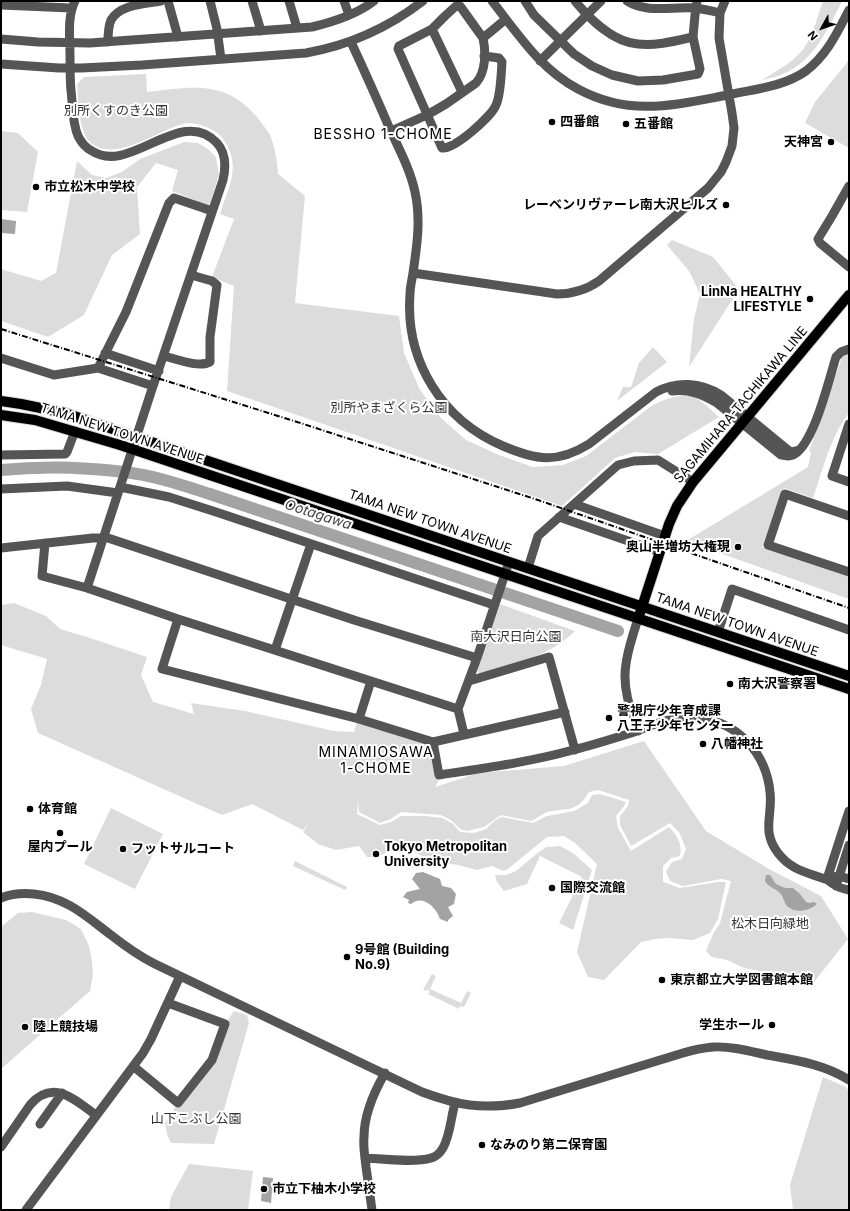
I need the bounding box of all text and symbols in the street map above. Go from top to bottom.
north arrow [802,8,842,48]
text: N [805,28,821,43]
park label: 別所くすのき公園 [64,103,168,119]
place label: 四番館 [560,114,599,130]
place label: 五番館 [634,116,673,132]
marker: 四番館 [547,117,557,127]
marker: 五番館 [621,119,631,129]
district label: BESSHO 1-CHOME [313,127,453,143]
place label: 天神宮 [784,134,823,150]
marker: 天神宮 [826,137,836,147]
place label: 市立松木中学校 [44,179,135,195]
marker: 市立松木中学校 [31,182,41,192]
place label: レーベンリヴァーレ南大沢ヒルズ [523,197,718,213]
marker: レーベンリヴァーレ南大沢ヒルズ [721,200,731,210]
place label: LinNa HEALTHY LIFESTYLE [701,284,802,315]
marker: LinNa HEALTHY LIFESTYLE [805,294,815,304]
street label: SAGAMIHARA-TACHIKAWA LINE [671,324,811,486]
street label: TAMA NEW TOWN AVENUE [38,400,206,468]
park label: 別所やまざくら公園 [331,400,447,416]
street label: TAMA NEW TOWN AVENUE [347,487,513,557]
water label: Ootagawa [283,496,353,534]
place label: 奥山半増坊大権現 [626,539,730,555]
marker: 奥山半増坊大権現 [733,542,743,552]
street label: TAMA NEW TOWN AVENUE [654,590,820,660]
park label: 南大沢日向公園 [471,629,561,645]
place label: 南大沢警察署 [738,676,816,692]
marker: 南大沢警察署 [725,679,735,689]
place label: 警視庁少年育成課 八王子少年センター [617,703,734,734]
marker: 警視庁少年育成課 八王子少年センター [604,713,614,723]
place label: 八幡神社 [711,736,763,752]
marker: 八幡神社 [698,739,708,749]
district label: MINAMIOSAWA 1-CHOME [318,745,434,778]
place label: 体育館 [38,801,77,817]
marker: 体育館 [25,804,35,814]
marker: 屋内プール [55,828,65,838]
place label: 屋内プール [28,839,92,855]
place label: Tokyo Metropolitan University [384,839,507,870]
place label: フットサルコート [131,841,235,857]
marker: フットサルコート [118,844,128,854]
marker: Tokyo Metropolitan University [371,849,381,859]
place label: 国際交流館 [560,880,625,896]
marker: 国際交流館 [547,883,557,893]
park label: 松木日向緑地 [731,916,809,932]
place label: 9号館 (Building No.9) [355,942,449,973]
marker: 9号館 (Building No.9) [342,952,352,962]
place label: 東京都立大学図書館本館 [670,972,813,988]
marker: 東京都立大学図書館本館 [657,975,667,985]
place label: 学生ホール [699,1017,764,1033]
place label: 陸上競技場 [33,1019,98,1035]
marker: 学生ホール [767,1020,777,1030]
marker: 陸上競技場 [20,1022,30,1032]
park label: 山下こぶし公園 [151,1111,241,1127]
place label: なみのり第二保育園 [490,1137,607,1153]
marker: なみのり第二保育園 [477,1140,487,1150]
place label: 市立下柚木小学校 [272,1181,376,1197]
marker: 市立下柚木小学校 [259,1184,269,1194]

